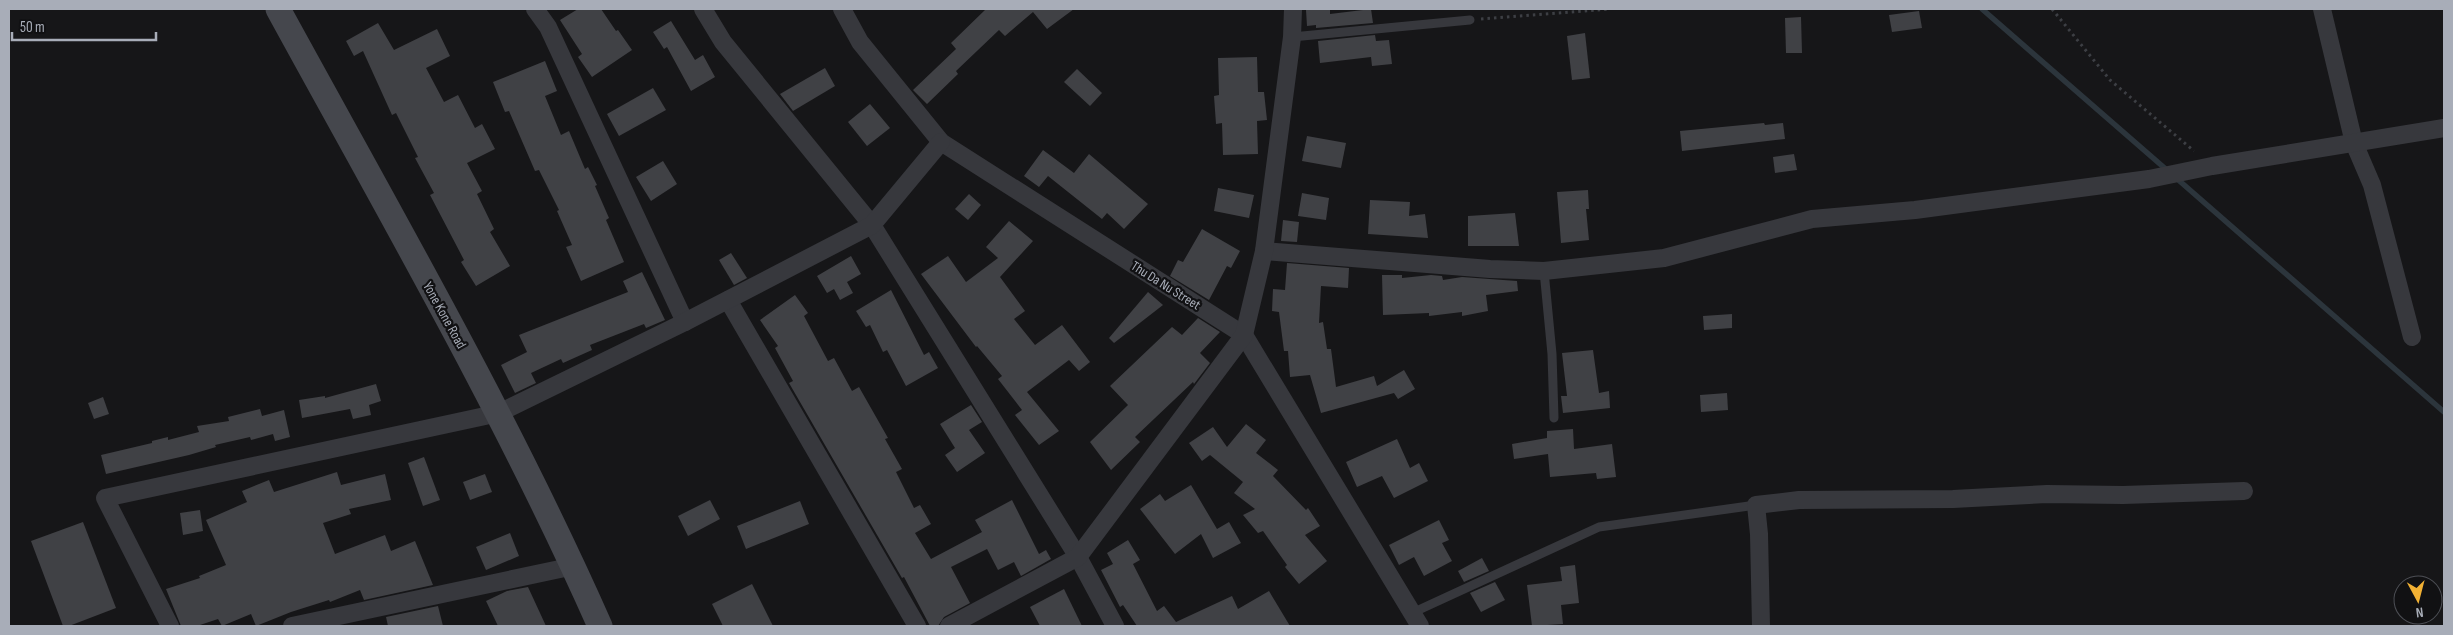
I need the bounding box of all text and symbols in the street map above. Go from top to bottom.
scale bar [12,10,156,42]
text: 50 m [20,18,45,37]
street label: Thu Da Nu Street [1128,257,1204,314]
street label: Yone Kone Road [419,279,470,352]
north arrow [2393,575,2443,625]
text: N [2415,604,2424,621]

